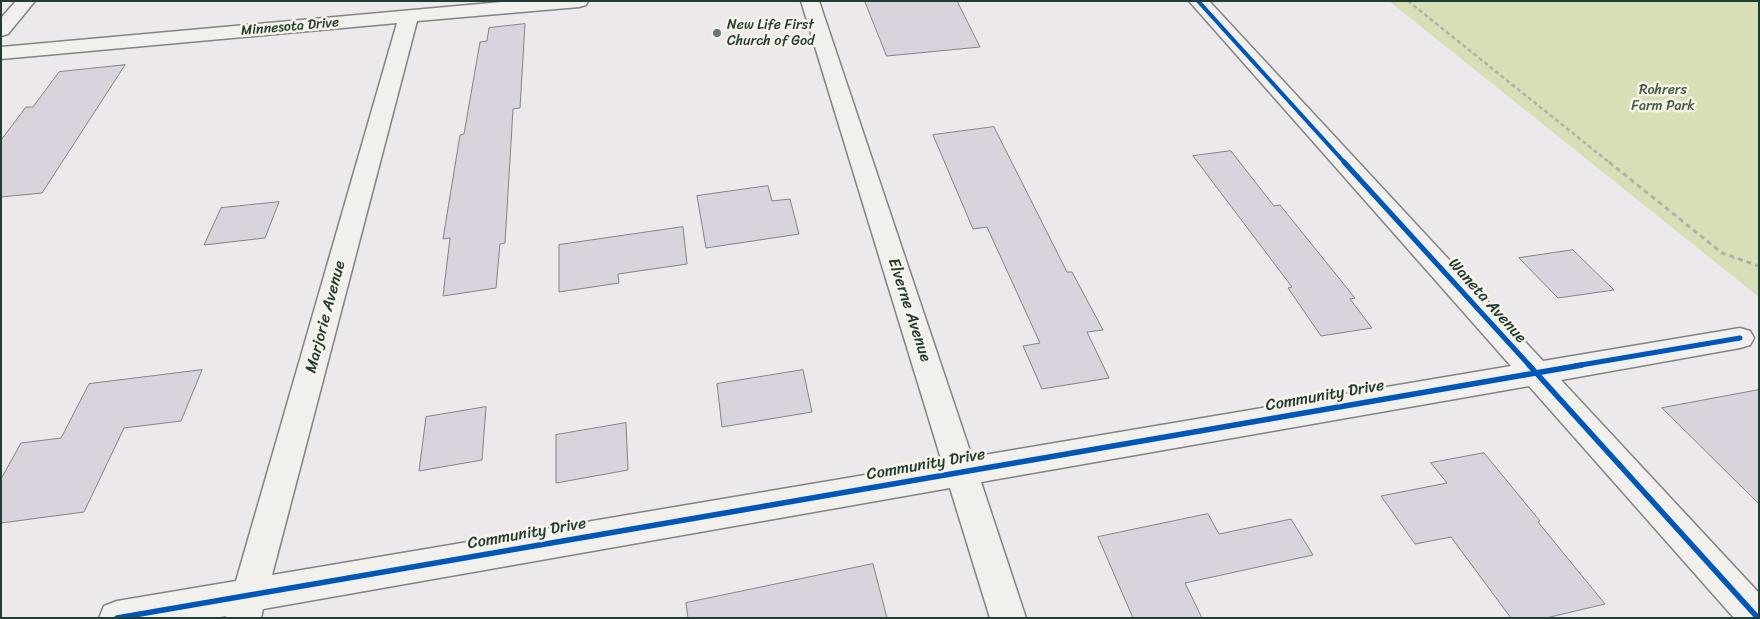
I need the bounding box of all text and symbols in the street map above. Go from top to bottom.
street label: Minnesota Drive [240,14,340,40]
place label: New Life First Church of God [727,17,814,49]
marker: New Life First Church of God [711,27,723,39]
park label: Rohrers Farm Park [1631,82,1695,114]
street label: Waneta Avenue [1444,255,1530,347]
street label: Elverne Avenue [883,256,935,364]
street label: Marjorie Avenue [302,259,350,375]
street label: Community Drive [1264,376,1386,416]
street label: Community Drive [865,445,987,485]
street label: Community Drive [466,514,588,554]

